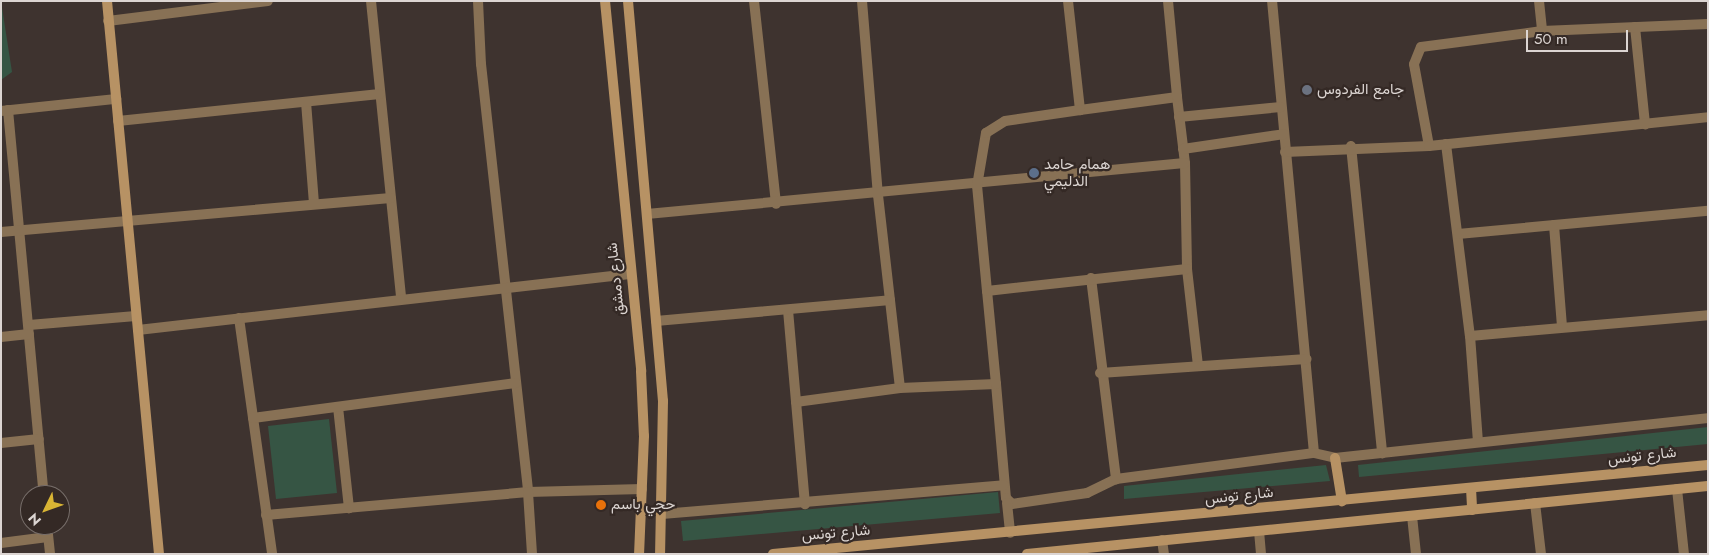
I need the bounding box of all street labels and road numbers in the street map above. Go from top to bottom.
street label: شارع دمشق [603,242,629,316]
street label: شارع تونس [1607,443,1677,469]
street label: شارع تونس [1204,483,1274,509]
street label: شارع تونس [801,521,871,545]

